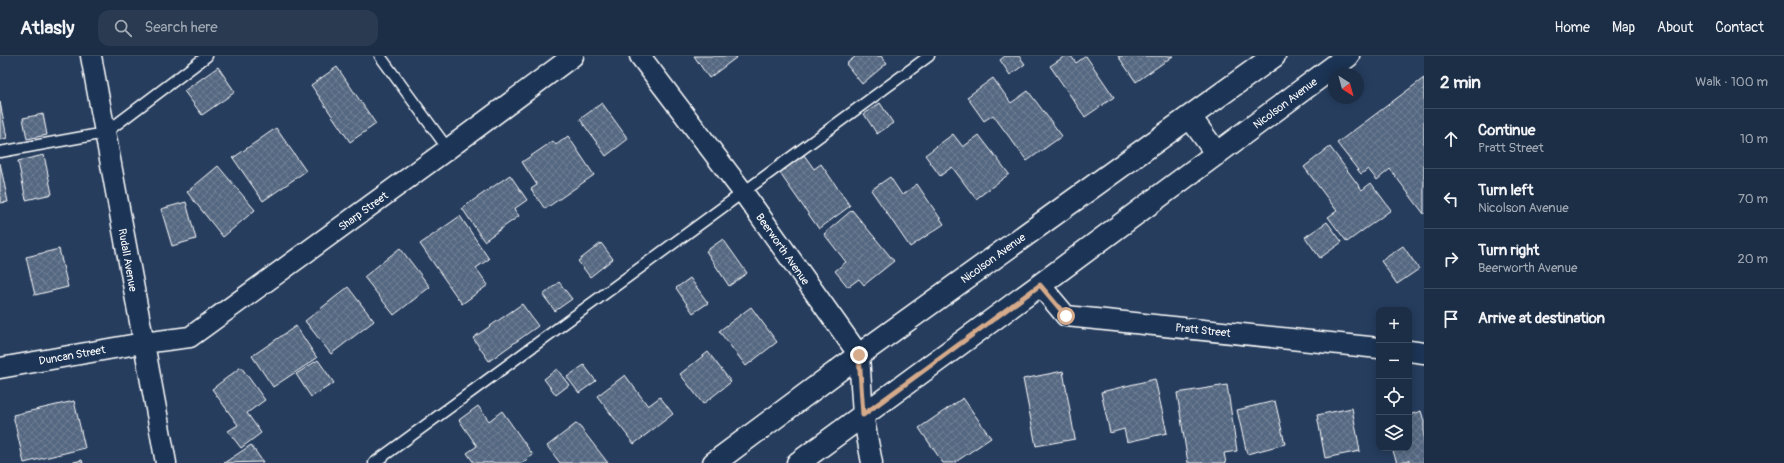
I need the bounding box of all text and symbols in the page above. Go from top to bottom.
search box [98,10,378,46]
text: Atlasly [20,16,74,40]
icon: search [112,17,134,39]
text: Search here [144,18,218,37]
text: Home [1555,19,1590,36]
text: Map [1612,19,1635,36]
text: About [1657,19,1693,36]
text: Contact [1715,19,1764,36]
north arrow [1328,68,1364,104]
text: 2 min [1440,72,1481,93]
text: Walk · 100 m [1695,74,1768,90]
street label: Nicolson Avenue [1251,75,1320,132]
text: Continue [1478,121,1536,140]
icon: ahead [1440,128,1462,150]
text: 10 m [1740,131,1768,147]
text: Pratt Street [1478,140,1544,156]
text: Turn left [1478,181,1534,200]
icon: left [1440,188,1462,210]
street label: Sharp Street [336,189,391,234]
text: 70 m [1738,191,1768,207]
text: Nicolson Avenue [1478,200,1569,216]
street label: Beerworth Avenue [753,211,812,288]
street label: Rudall Avenue [116,228,140,293]
street label: Nicolson Avenue [958,230,1029,286]
text: Turn right [1478,241,1539,260]
icon: right [1440,248,1462,270]
text: 20 m [1737,251,1768,267]
text: Beerworth Avenue [1478,260,1577,276]
route start [1057,307,1075,325]
map controls [1376,307,1412,451]
button: + [1376,307,1412,343]
icon: arrive [1440,308,1462,330]
text: Arrive at destination [1478,309,1605,328]
street label: Pratt Street [1175,321,1232,340]
street label: Duncan Street [38,343,107,368]
button: − [1376,343,1412,379]
route end [850,346,868,364]
button: locate [1376,379,1412,415]
button: layers [1376,415,1412,451]

